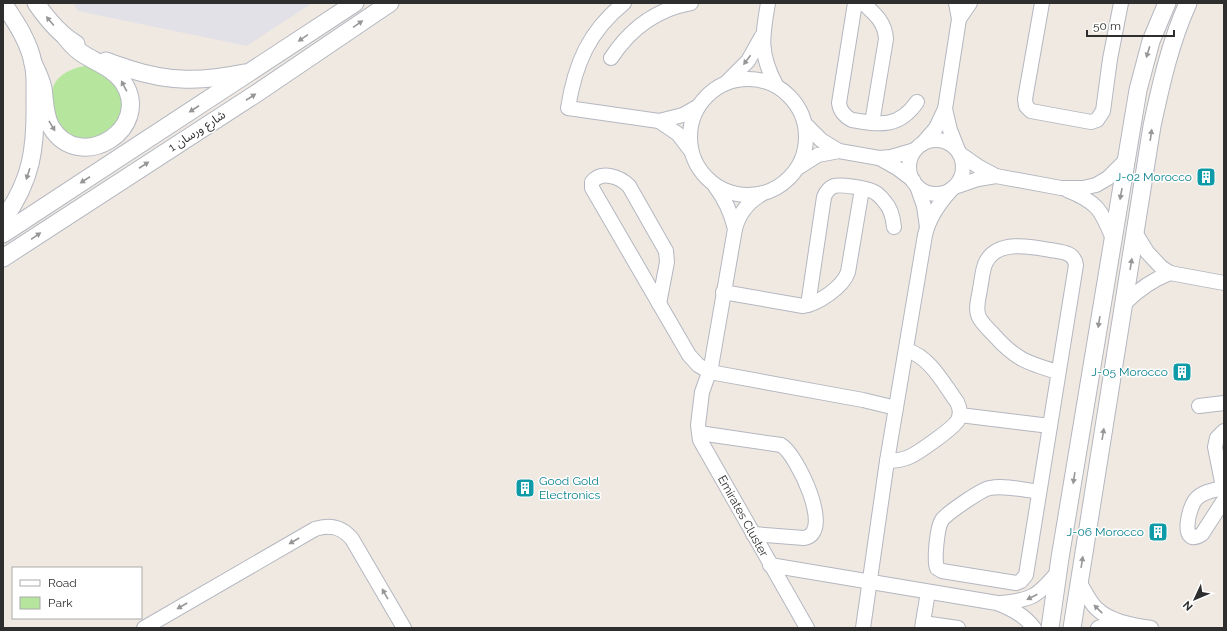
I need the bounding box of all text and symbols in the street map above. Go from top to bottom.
scale bar [1087,12,1174,38]
one-way arrow [45,16,54,26]
text: 50 m [1093,19,1121,33]
one-way arrow [353,20,363,28]
one-way arrow [298,34,308,42]
one-way arrow [1144,47,1150,59]
one-way arrow [743,55,752,66]
one-way arrow [121,80,128,92]
one-way arrow [245,93,256,101]
one-way arrow [189,105,199,113]
street label: شارع ورسان 1 [166,107,229,156]
one-way arrow [49,120,56,132]
one-way arrow [1148,129,1154,141]
one-way arrow [139,161,150,169]
building icon: J-02 Morocco [1195,166,1217,188]
one-way arrow [24,168,30,180]
place label: J-02 Morocco [1116,170,1192,184]
one-way arrow [80,176,90,184]
one-way arrow [1117,188,1123,200]
one-way arrow [30,232,41,240]
one-way arrow [1128,258,1134,270]
one-way arrow [1096,316,1102,328]
building icon: J-05 Morocco [1171,361,1193,383]
place label: J-05 Morocco [1091,365,1168,379]
one-way arrow [1100,427,1106,440]
one-way arrow [1070,472,1076,484]
street label: Emirates Cluster [715,473,772,560]
place label: Good Gold Electronics [539,474,601,502]
building icon: Good Gold Electronics [514,477,536,499]
building icon: J-06 Morocco [1147,521,1169,543]
place label: J-06 Morocco [1067,525,1144,539]
one-way arrow [288,537,300,544]
one-way arrow [1079,556,1085,568]
legend [12,567,142,619]
text: Road [48,576,77,590]
north arrow [1175,579,1215,619]
one-way arrow [381,588,388,600]
one-way arrow [1026,594,1038,600]
text: Park [48,596,73,610]
text: N [1181,598,1196,613]
one-way arrow [176,603,188,610]
one-way arrow [1093,604,1103,614]

